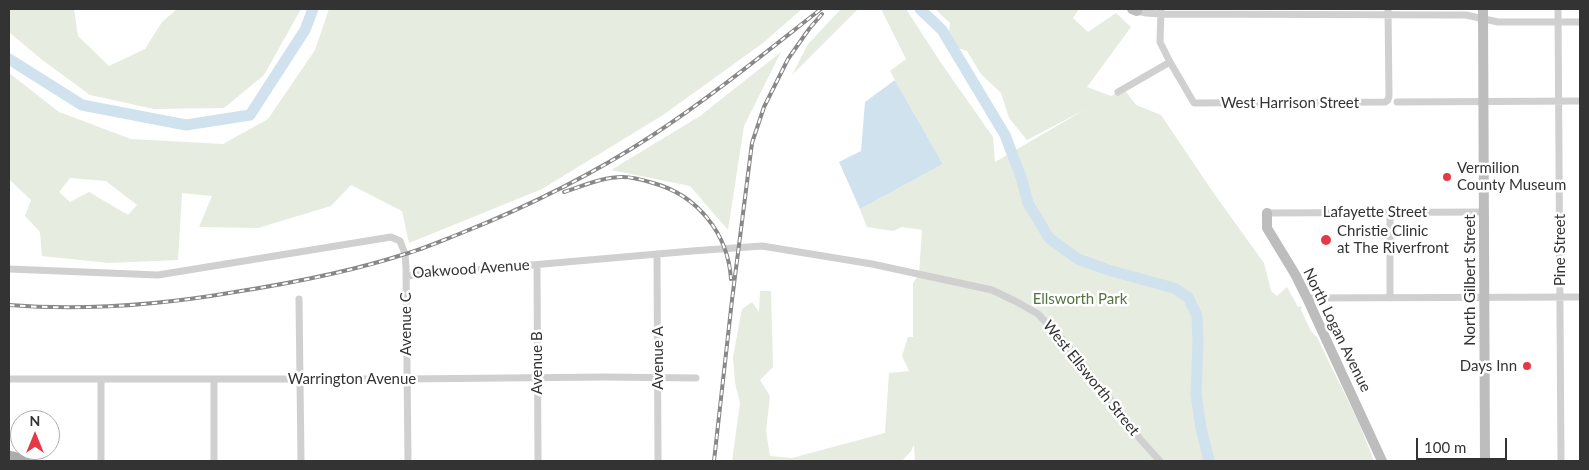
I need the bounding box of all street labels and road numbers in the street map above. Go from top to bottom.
street label: West Harrison Street [1221,94,1359,112]
street label: Lafayette Street [1323,203,1427,221]
street label: North Gilbert Street [1461,214,1479,346]
street label: Pine Street [1551,214,1569,286]
street label: Oakwood Avenue [412,256,530,282]
street label: North Logan Avenue [1299,265,1375,395]
street label: Avenue C [397,292,415,356]
street label: West Ellsworth Street [1039,317,1143,439]
street label: Avenue A [649,326,667,390]
street label: Avenue B [528,331,546,395]
street label: Warrington Avenue [288,370,416,388]

